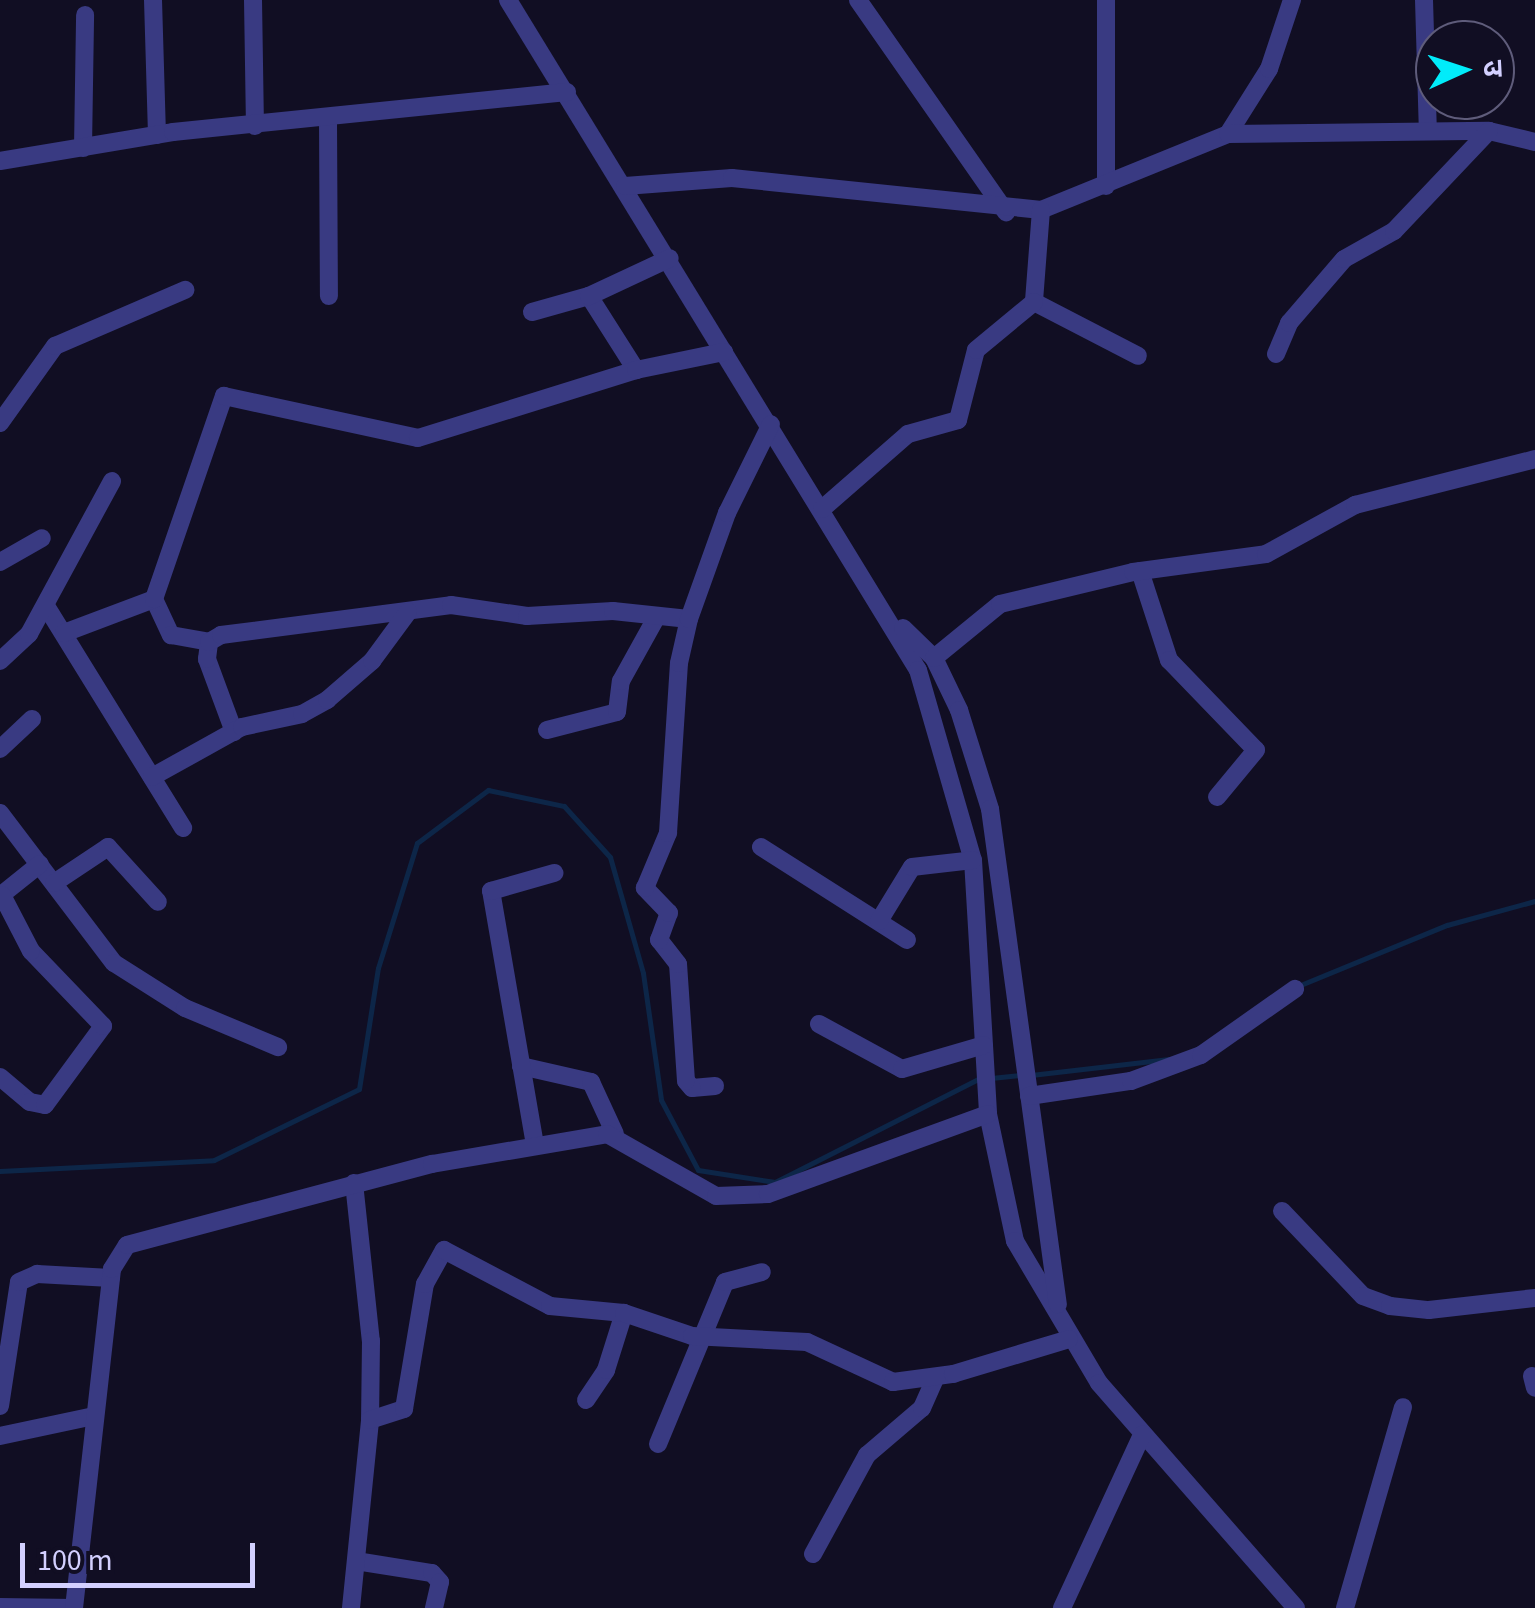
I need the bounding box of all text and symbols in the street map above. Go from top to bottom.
north arrow [1415,20,1515,120]
text: उ [1473,59,1513,78]
scale bar [25,1523,260,1585]
text: 100 m [37,1539,113,1582]

